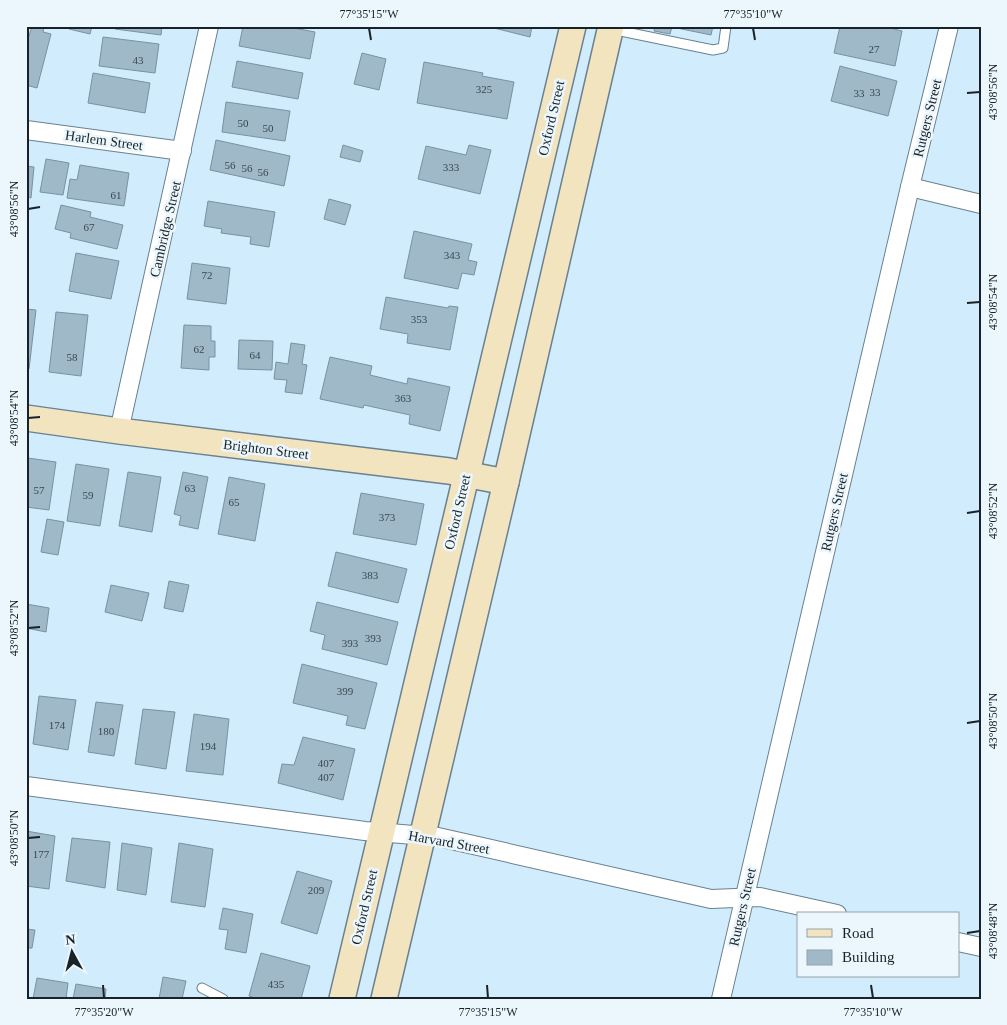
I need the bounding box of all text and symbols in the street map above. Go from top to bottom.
text: 77°35'15"W [339,7,399,21]
text: 77°35'10"W [723,7,783,21]
house number: 27 [869,43,880,55]
house number: 43 [133,54,144,66]
text: 43°08'56"N [986,63,1000,120]
street label: Rutgers Street [911,78,944,159]
street label: Oxford Street [536,79,567,157]
house number: 325 [476,83,493,95]
house number: 33 [870,86,881,98]
house number: 33 [854,87,865,99]
house number: 50 [238,117,249,129]
house number: 50 [263,122,274,134]
street label: Harlem Street [64,128,144,153]
house number: 56 [225,159,236,171]
house number: 333 [443,161,460,173]
house number: 56 [242,162,253,174]
house number: 56 [258,166,269,178]
street label: Cambridge Street [147,179,184,279]
text: 43°08'56"N [7,180,21,237]
house number: 61 [111,189,122,201]
house number: 67 [84,221,95,233]
house number: 343 [444,249,461,261]
house number: 72 [202,269,213,281]
text: 43°08'54"N [986,273,1000,330]
house number: 353 [411,313,428,325]
house number: 62 [194,343,205,355]
house number: 64 [250,349,261,361]
house number: 58 [67,351,78,363]
text: 43°08'54"N [7,389,21,446]
house number: 363 [395,392,412,404]
street label: Brighton Street [222,437,310,462]
street label: Rutgers Street [818,471,851,553]
street label: Oxford Street [442,473,473,551]
house number: 63 [185,482,196,494]
text: 43°08'52"N [986,482,1000,539]
house number: 57 [34,484,45,496]
house number: 59 [83,489,94,501]
house number: 65 [229,496,240,508]
house number: 373 [379,511,396,523]
house number: 383 [362,569,379,581]
text: 43°08'52"N [7,599,21,656]
house number: 393 [365,632,382,644]
house number: 393 [342,637,359,649]
house number: 399 [337,685,354,697]
text: 43°08'50"N [986,692,1000,749]
house number: 174 [49,719,66,731]
house number: 180 [98,725,115,737]
house number: 194 [200,740,217,752]
house number: 407 [318,757,335,769]
house number: 407 [318,771,335,783]
text: 43°08'50"N [7,809,21,866]
street label: Harvard Street [407,828,491,857]
house number: 177 [33,848,50,860]
street label: Rutgers Street [726,866,759,948]
street label: Oxford Street [349,868,380,946]
house number: 209 [308,884,325,896]
text: 43°08'48"N [986,902,1000,959]
legend [797,912,960,978]
text: Road [842,925,874,941]
north arrow [48,928,98,978]
text: N [65,932,76,948]
text: Building [842,949,895,965]
house number: 435 [268,978,285,990]
text: 77°35'20"W [74,1005,134,1019]
text: 77°35'15"W [458,1005,518,1019]
text: 77°35'10"W [843,1005,903,1019]

